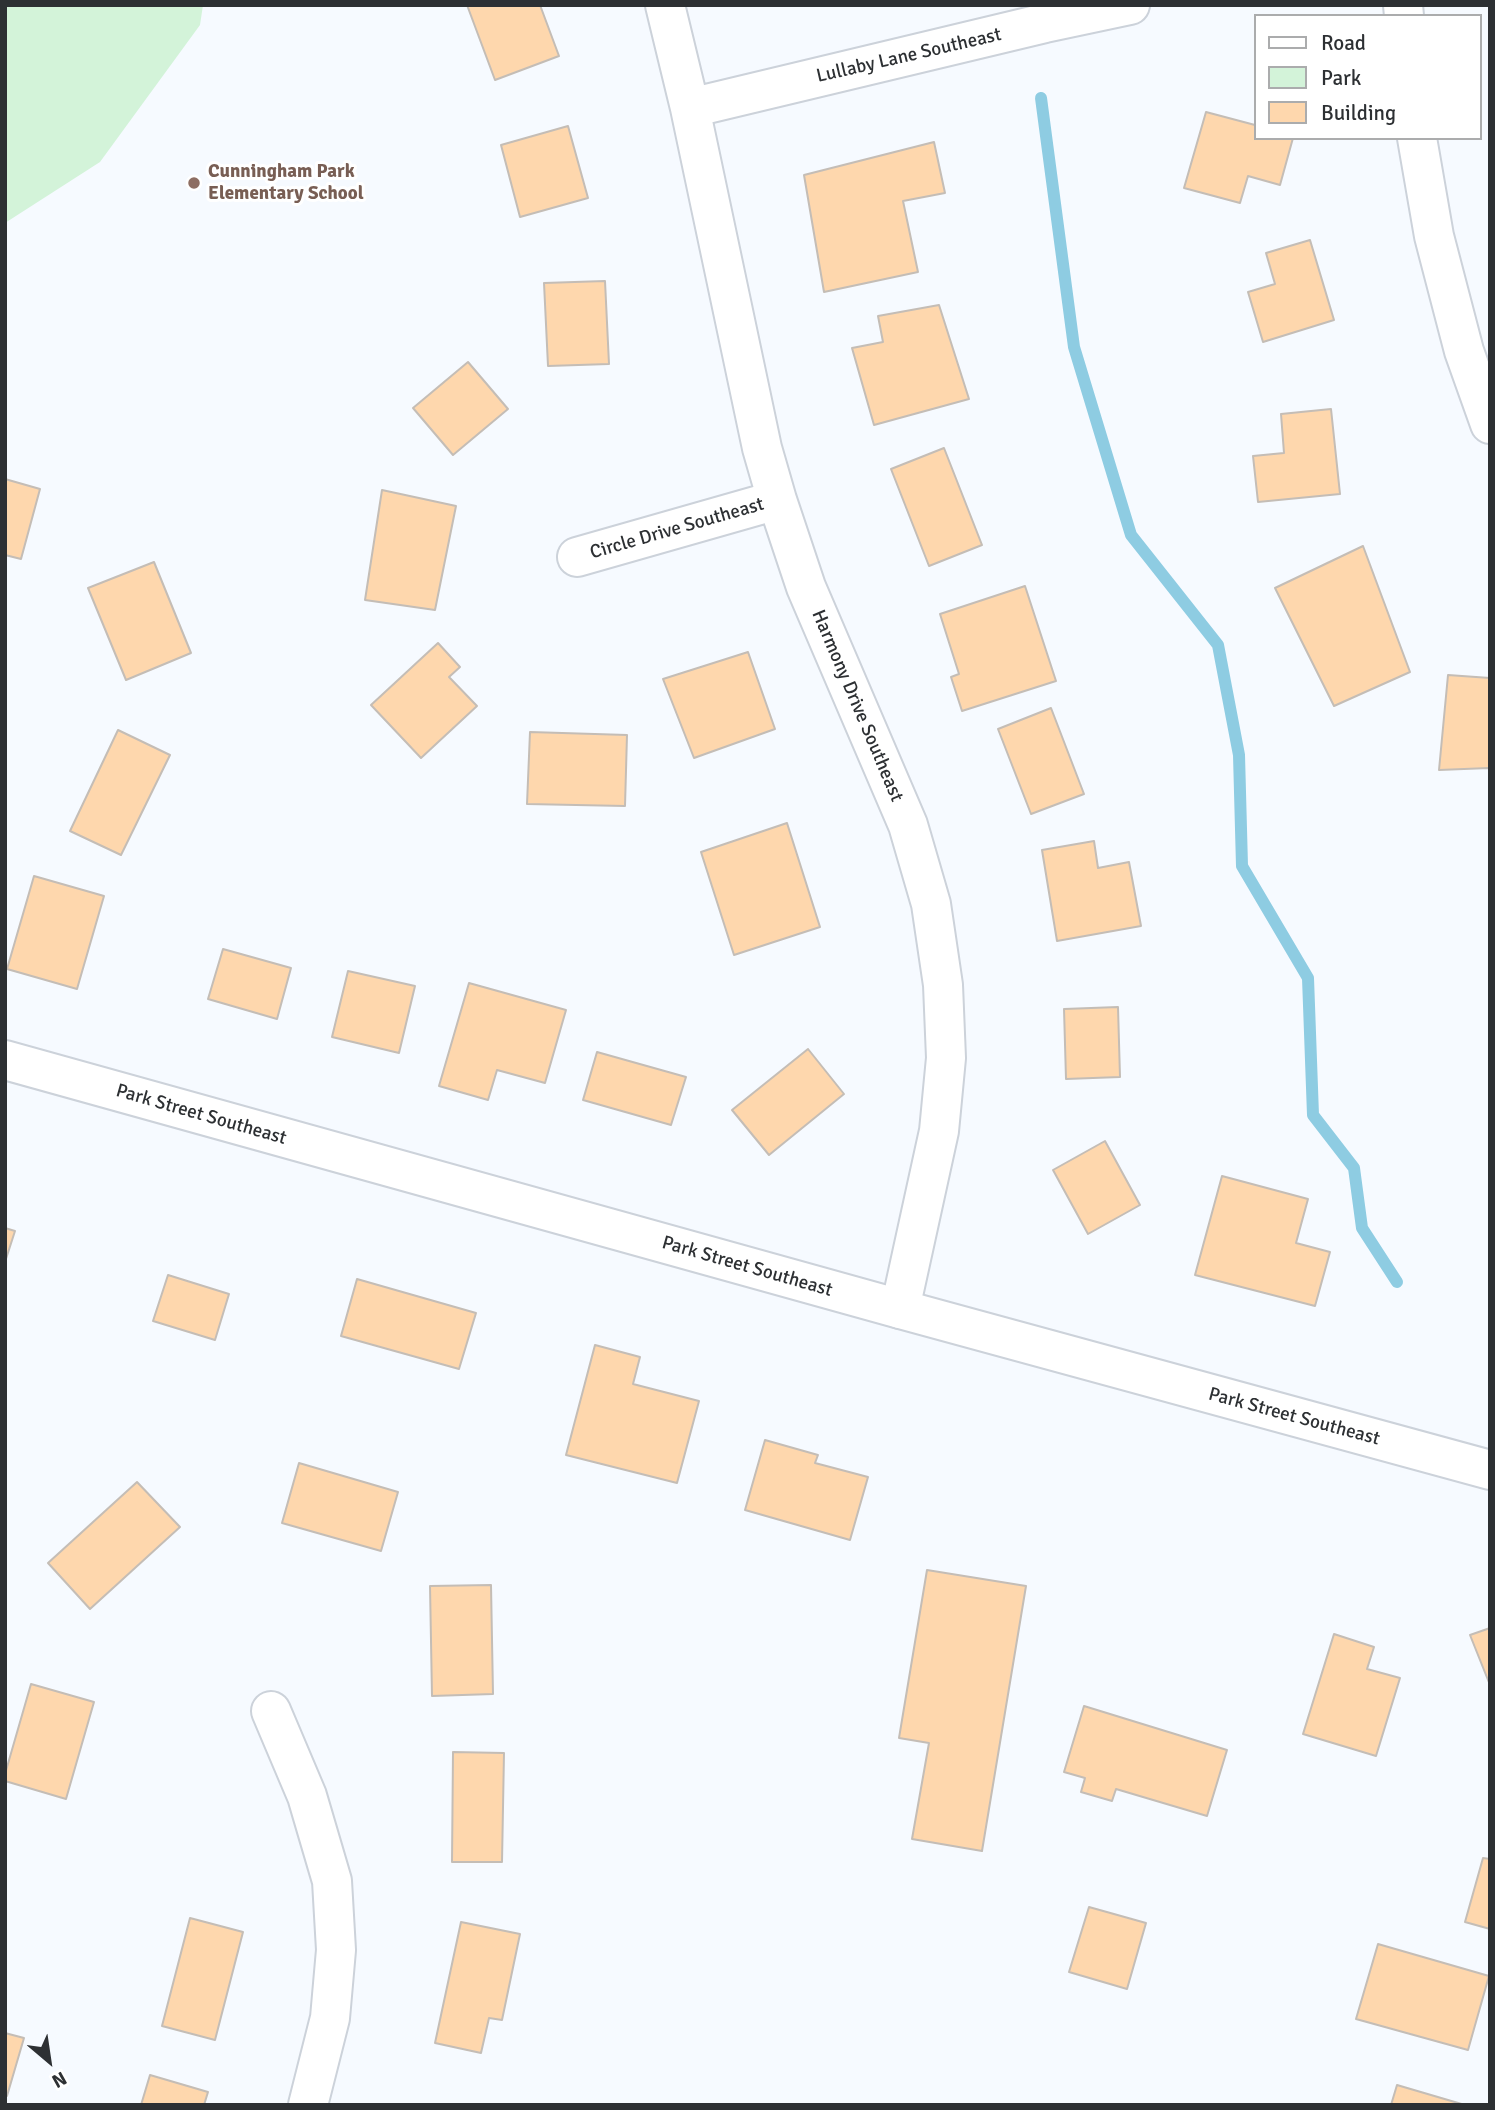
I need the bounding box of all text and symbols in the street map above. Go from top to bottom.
legend [1254,14,1481,140]
street label: Lullaby Lane Southeast [814,24,1004,88]
text: Road [1321,30,1366,56]
text: Park [1321,65,1361,91]
text: Building [1321,100,1396,126]
place label: Cunningham Park Elementary School [208,161,364,205]
marker: Cunningham Park Elementary School [186,175,202,191]
street label: Circle Drive Southeast [587,493,767,565]
street label: Harmony Drive Southeast [806,607,908,805]
street label: Park Street Southeast [113,1080,289,1150]
street label: Park Street Southeast [659,1232,835,1302]
street label: Park Street Southeast [1206,1383,1382,1451]
north arrow [14,2026,84,2096]
text: N [48,2066,71,2093]

